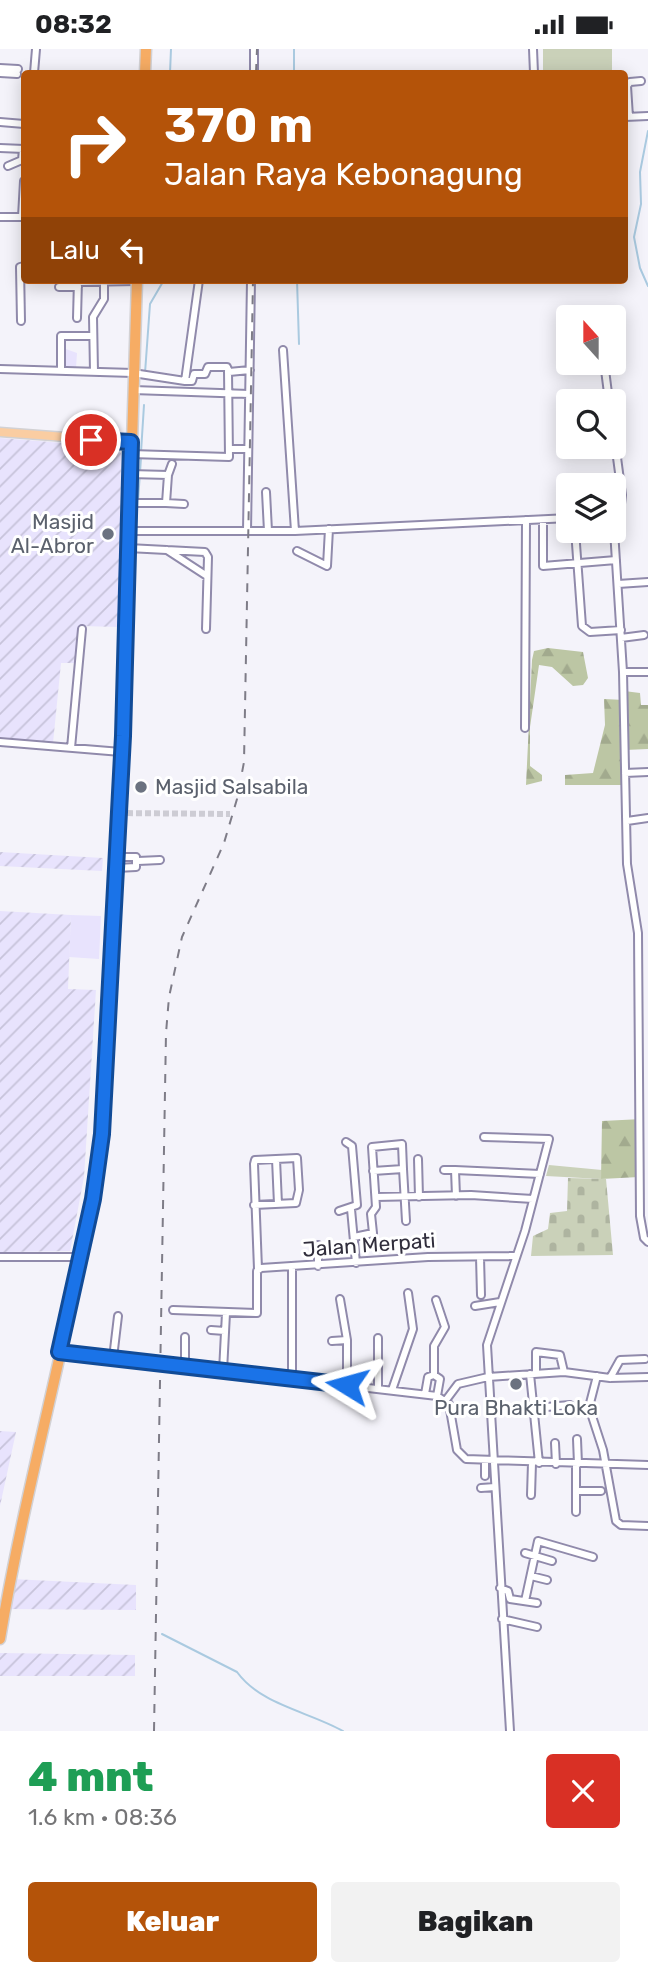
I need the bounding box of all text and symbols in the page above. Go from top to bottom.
text: 08:32 [35,9,112,40]
text: 370 m [164,96,313,154]
icon: right [49,98,140,189]
text: Jalan Raya Kebonagung [164,155,523,193]
icon: left [114,231,152,269]
text: Lalu [49,235,100,266]
north arrow [556,305,626,375]
map controls [556,305,626,543]
button: search [556,389,626,459]
pin [61,410,121,470]
icon: arrive [72,421,110,459]
button: layers [556,473,626,543]
place label: Masjid Al-Abror [11,509,94,558]
marker: Masjid Al-Abror [100,526,116,542]
place label: Masjid Salsabila [155,774,308,799]
marker: Masjid Salsabila [133,779,149,795]
street label: Jalan Merpati [302,1227,436,1262]
position arrow [310,1348,384,1422]
marker: Pura Bhakti Loka [508,1376,524,1392]
place label: Pura Bhakti Loka [434,1395,598,1420]
text: 4 mnt [28,1752,154,1802]
button: close [546,1754,620,1828]
text: 1.6 km · 08:36 [28,1803,177,1831]
button: Keluar [28,1882,317,1962]
button: Bagikan [331,1882,620,1962]

